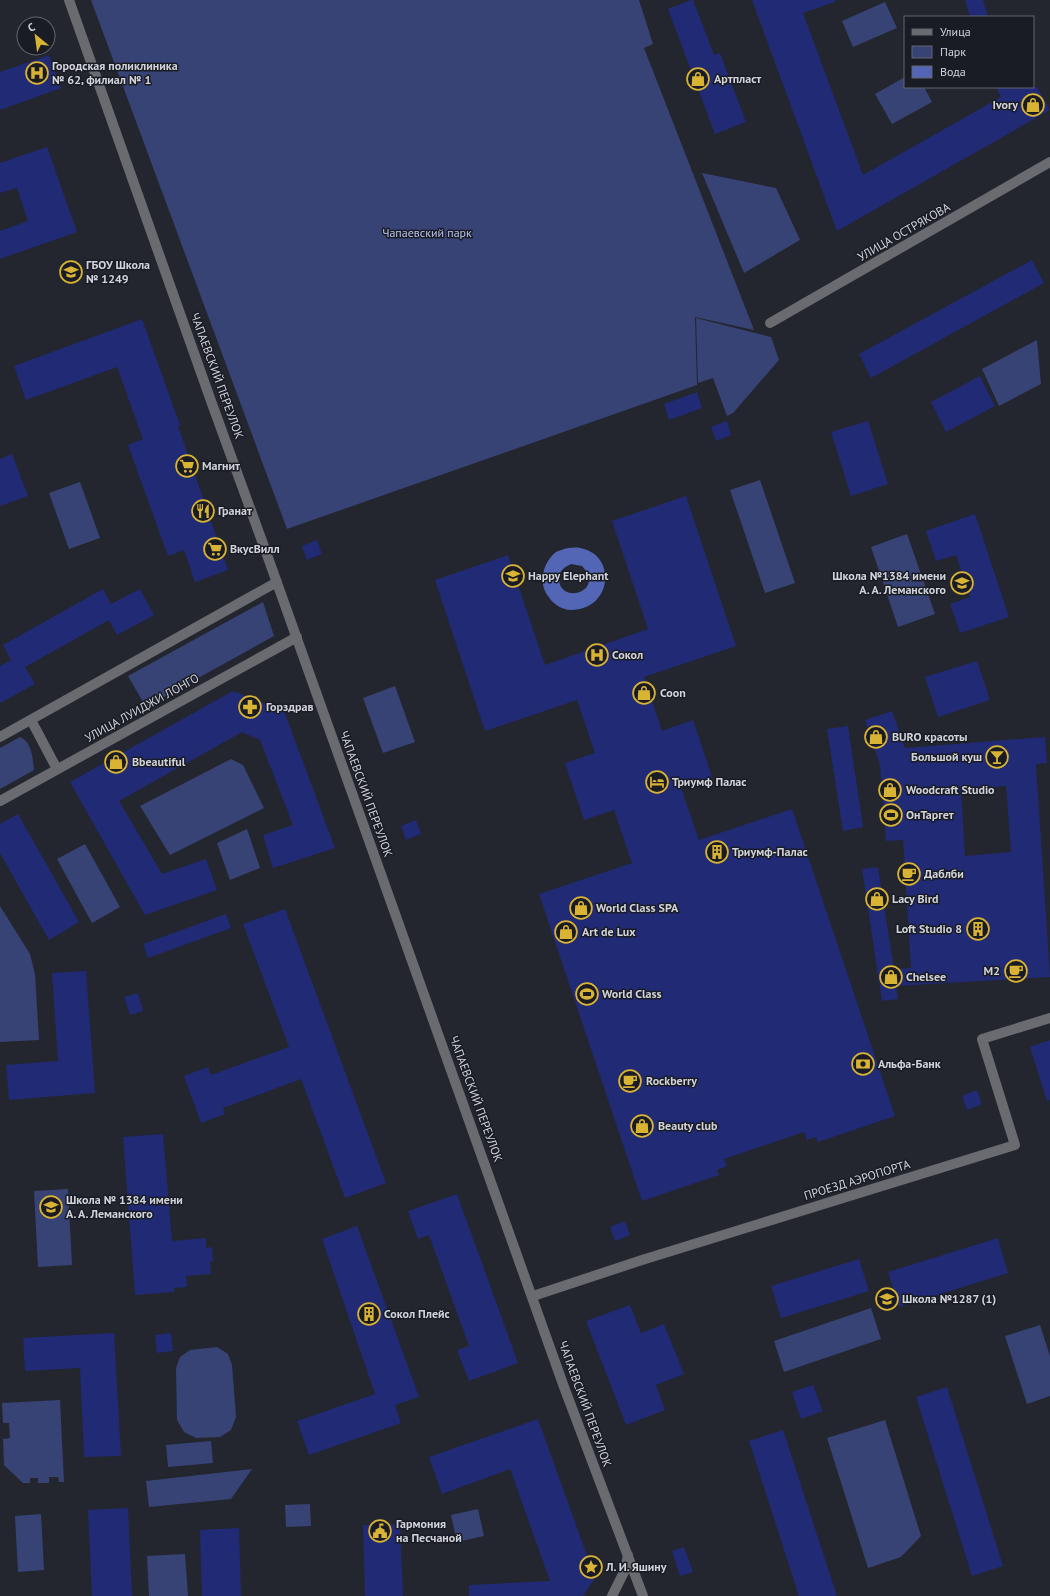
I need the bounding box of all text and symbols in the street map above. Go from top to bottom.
north arrow [16,16,56,56]
legend [904,16,1034,88]
text: С [25,20,37,35]
text: Улица [940,24,971,39]
text: Парк [940,44,966,59]
place label: Городская поликлиника № 62, филиал № 1 [52,58,178,87]
hospital icon: Городская поликлиника № 62, филиал № 1 [24,60,50,86]
text: Вода [940,64,966,79]
shop icon: Артпласт [685,66,711,92]
place label: Артпласт [714,71,761,86]
shop icon: Ivory [1020,92,1046,118]
place label: Ivory [993,97,1018,112]
street label: УЛИЦА ОСТРЯКОВА [855,199,953,264]
park label: Чапаевский парк [382,225,472,240]
place label: ГБОУ Школа № 1249 [86,257,150,286]
school or university icon: ГБОУ Школа № 1249 [58,259,84,285]
street label: ЧАПАЕВСКИЙ ПЕРЕУЛОК [188,311,247,441]
supermarket icon: Магнит [174,453,200,479]
place label: Магнит [202,458,240,473]
restaurant icon: Гранат [190,498,216,524]
place label: Гранат [218,503,252,518]
supermarket icon: ВкусВилл [202,536,228,562]
place label: ВкусВилл [230,541,280,556]
school or university icon: Happy Elephant [500,563,526,589]
place label: Happy Elephant [528,568,609,583]
place label: Школа №1384 имени А. А. Леманского [832,568,947,597]
school or university icon: Школа №1384 имени А. А. Леманского [949,570,975,596]
hospital icon: Сокол [584,642,610,668]
place label: Сокол [612,647,643,662]
street label: УЛИЦА ЛУИДЖИ ЛОНГО [82,670,201,745]
shop icon: Coon [631,680,657,706]
place label: Coon [660,685,686,700]
pharmacy icon: Горздрав [237,694,263,720]
place label: Горздрав [266,699,313,714]
shop icon: BURO красоты [863,724,889,750]
street label: ЧАПАЕВСКИЙ ПЕРЕУЛОК [337,729,396,859]
place label: BURO красоты [892,729,967,744]
bar icon: Большой куш [984,744,1010,770]
shop icon: Bbeautiful [103,749,129,775]
place label: Большой куш [911,749,982,764]
place label: Bbeautiful [132,754,186,769]
hotel icon: Триумф Палас [644,769,670,795]
place label: Триумф Палас [672,774,747,789]
shop icon: Woodcraft Studio [877,777,903,803]
place label: Woodcraft Studio [906,782,995,797]
sports icon: ОнТаргет [878,802,904,828]
place label: ОнТаргет [906,807,954,822]
building icon: Триумф-Палас [704,839,730,865]
place label: Триумф-Палас [732,844,808,859]
cafe icon: Даблби [896,861,922,887]
place label: Даблби [924,866,964,881]
shop icon: Lacy Bird [864,886,890,912]
place label: Lacy Bird [892,891,938,906]
shop icon: World Class SPA [568,895,594,921]
place label: World Class SPA [596,900,679,915]
building icon: Loft Studio 8 [965,916,991,942]
shop icon: Art de Lux [553,919,579,945]
place label: Loft Studio 8 [896,921,962,936]
place label: Art de Lux [582,924,636,939]
cafe icon: M2 [1003,958,1029,984]
place label: M2 [984,963,1000,978]
shop icon: Chelsee [878,964,904,990]
place label: Chelsee [906,969,946,984]
sports icon: World Class [574,981,600,1007]
place label: World Class [602,986,662,1001]
street label: ЧАПАЕВСКИЙ ПЕРЕУЛОК [447,1034,506,1164]
bank icon: Альфа-Банк [850,1051,876,1077]
place label: Альфа-Банк [878,1056,941,1071]
cafe icon: Rockberry [617,1068,643,1094]
place label: Rockberry [646,1073,697,1088]
shop icon: Beauty club [629,1113,655,1139]
place label: Beauty club [658,1118,718,1133]
street label: ПРОЕЗД АЭРОПОРТА [802,1156,912,1203]
place label: Школа № 1384 имени А. А. Леманского [66,1192,183,1221]
school or university icon: Школа № 1384 имени А. А. Леманского [38,1194,64,1220]
school or university icon: Школа №1287 (1) [874,1286,900,1312]
place label: Школа №1287 (1) [902,1291,996,1306]
building icon: Сокол Плейс [356,1301,382,1327]
place label: Сокол Плейс [384,1306,450,1321]
street label: ЧАПАЕВСКИЙ ПЕРЕУЛОК [556,1339,615,1469]
place label: Гармония на Песчаной [396,1516,462,1545]
public building icon: Гармония на Песчаной [367,1518,393,1544]
place icon: Л. И. Яшину [578,1554,604,1580]
place label: Л. И. Яшину [605,1559,667,1574]

